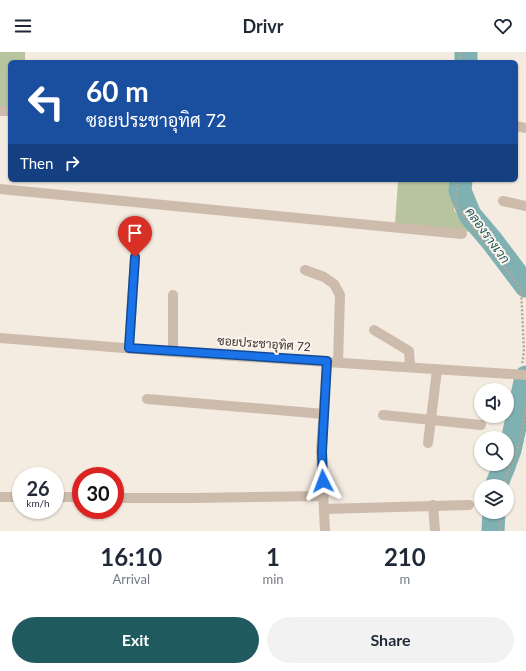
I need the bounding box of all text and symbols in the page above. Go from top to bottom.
icon: menu [12,15,34,37]
text: Drivr [242,15,284,37]
icon: heart [492,15,514,37]
text: 60 m [86,74,149,108]
icon: left [20,76,72,128]
text: ซอยประชาอุทิศ 72 [86,109,226,131]
icon: right [61,152,83,174]
text: Then [20,154,53,172]
water label: คลองรางเวก [462,204,514,266]
pin [118,216,152,257]
icon: arrive [124,222,146,244]
street label: ซอยประชาอุทิศ 72 [217,333,311,356]
map controls [474,383,514,519]
button: sound [474,383,514,423]
button: search [474,431,514,471]
position arrow [302,460,344,502]
speed limit sign: 30 [72,467,124,519]
text: 26 [26,476,50,500]
button: layers [474,479,514,519]
text: km/h [26,497,50,509]
text: 16:10 [100,542,162,571]
text: 1 [266,542,280,571]
text: 210 [384,542,426,571]
text: Arrival [113,571,150,587]
text: min [263,571,284,587]
text: m [399,571,410,587]
button: Exit [12,617,259,663]
button: Share [267,617,514,663]

